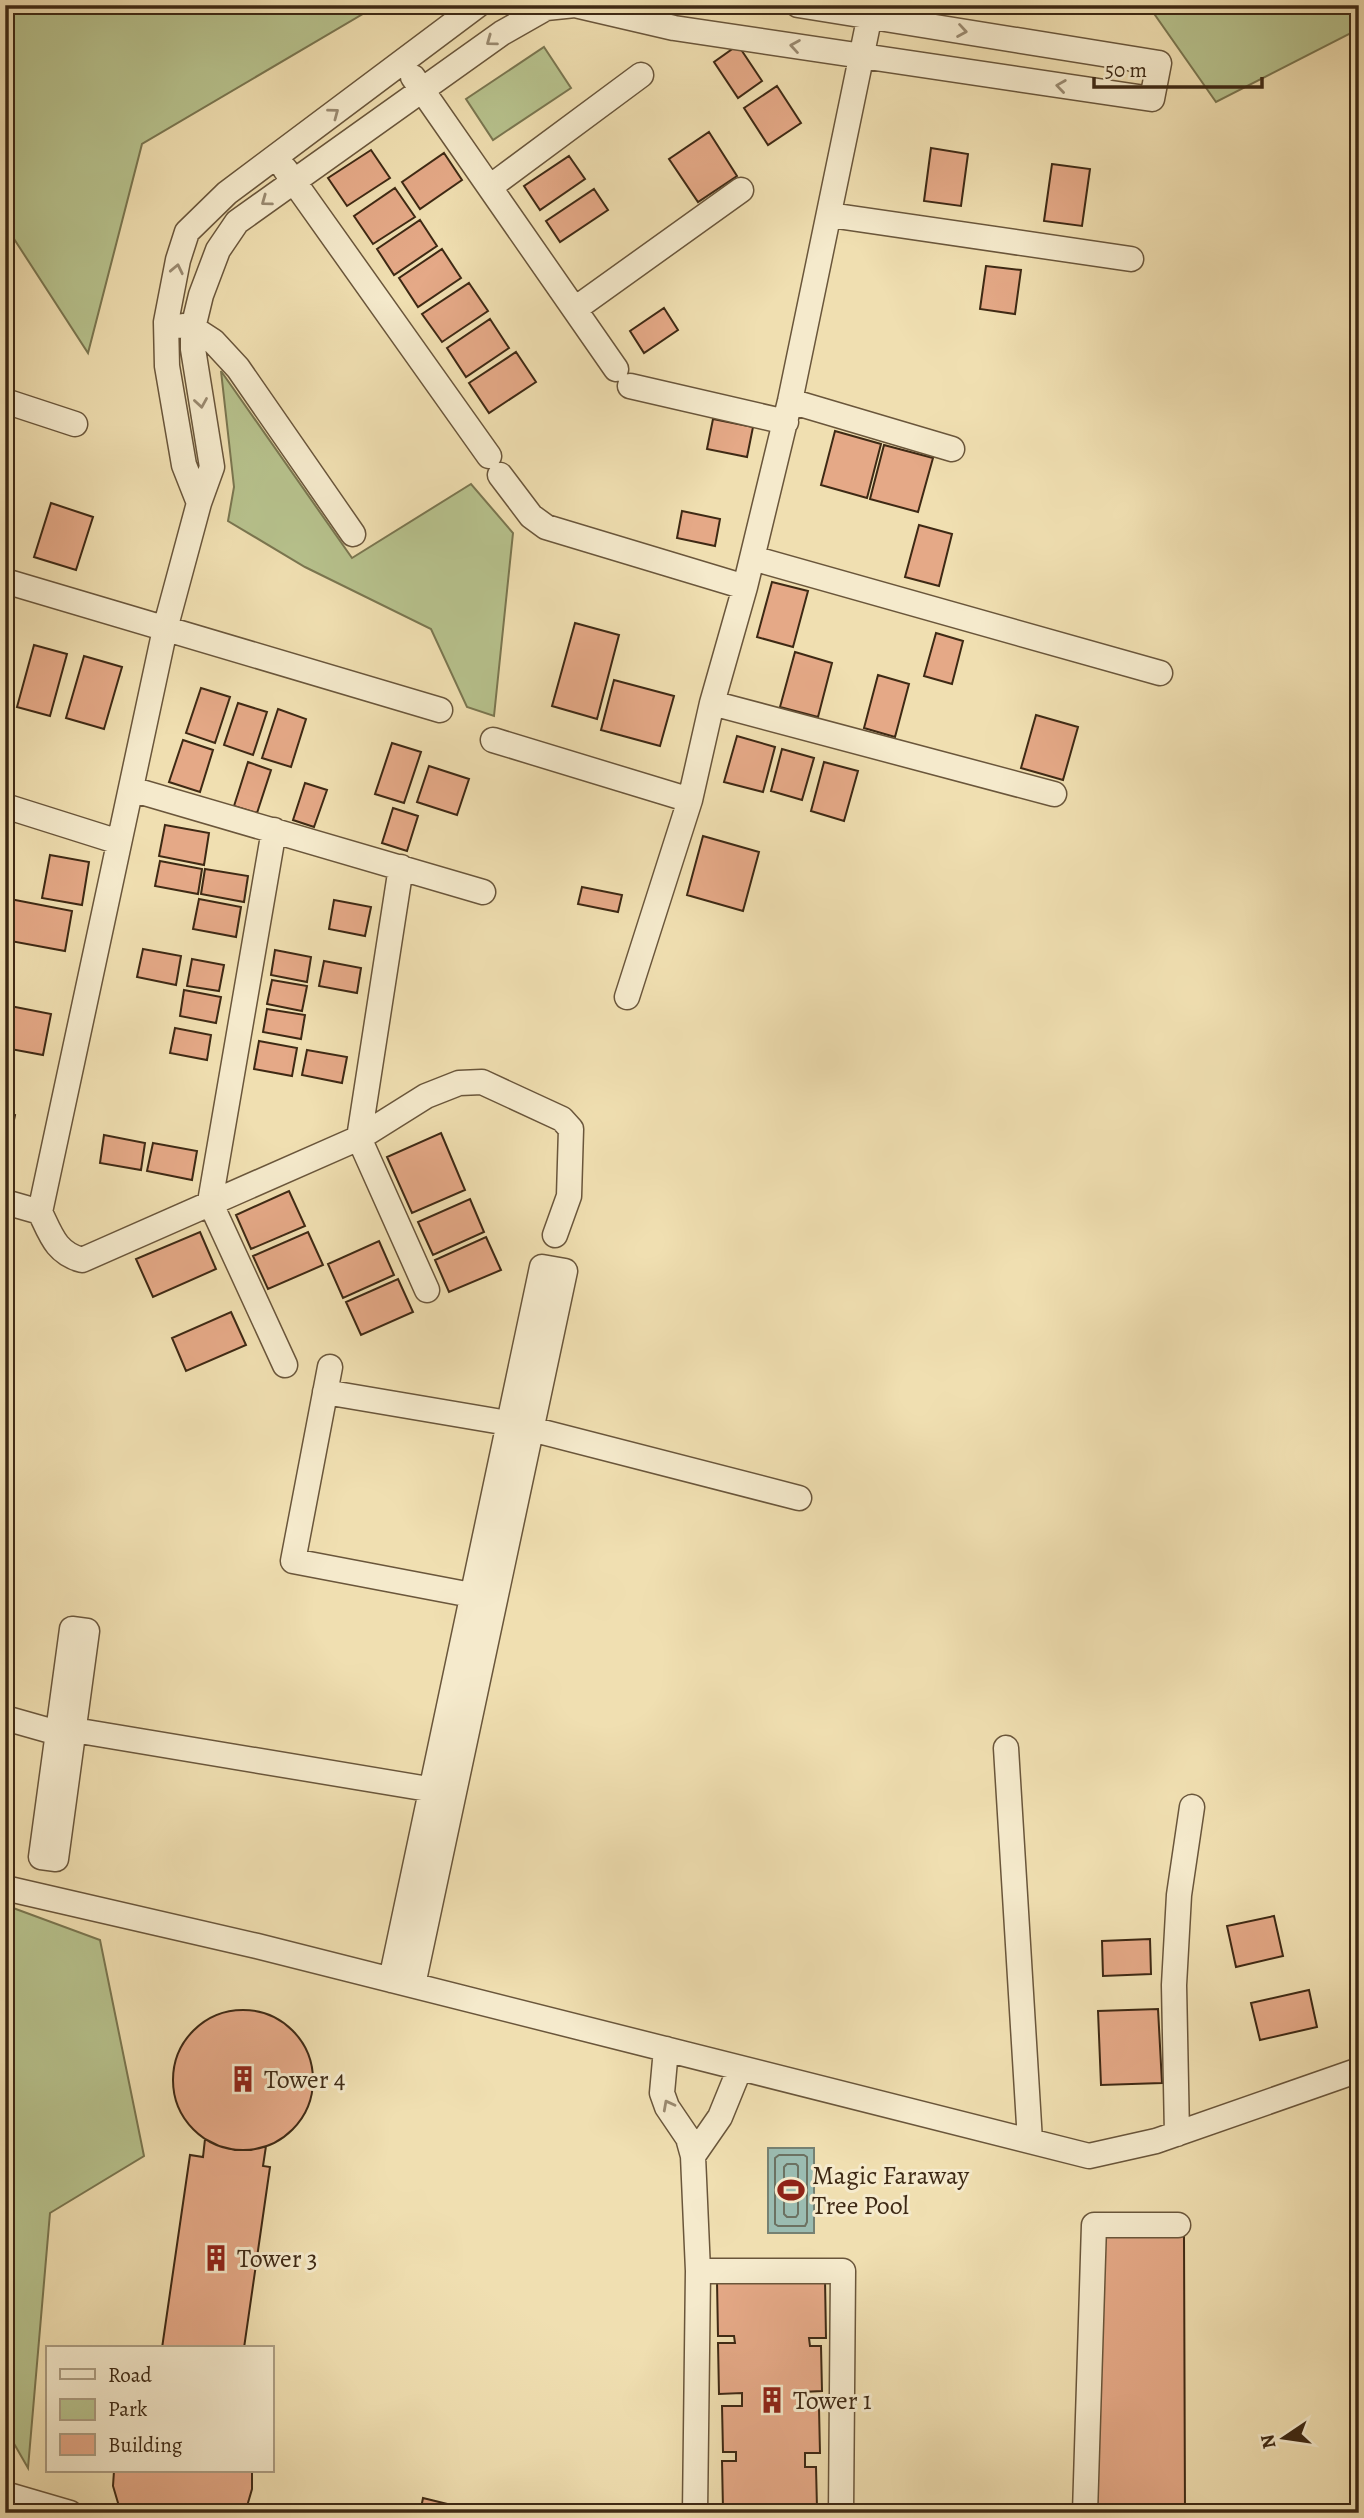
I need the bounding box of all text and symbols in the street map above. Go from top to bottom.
one-way arrow [956,23,968,38]
one-way arrow [486,32,499,45]
one-way arrow [789,39,801,54]
scale bar [1094,46,1262,90]
text: 50 m [1105,56,1147,84]
one-way arrow [1055,79,1067,94]
one-way arrow [326,109,339,121]
one-way arrow [261,193,274,205]
one-way arrow [168,263,183,275]
one-way arrow [193,397,208,409]
place label: Tower 4 [264,2062,346,2097]
building icon: Tower 4 [228,2064,258,2094]
one-way arrow [663,2100,676,2112]
place label: Magic Faraway Tree Pool [812,2158,970,2223]
sports icon: Magic Faraway Tree Pool [776,2175,806,2205]
place label: Tower 3 [237,2241,318,2276]
building icon: Tower 3 [201,2243,231,2273]
legend [46,2346,273,2472]
text: Road [108,2361,152,2389]
place label: Tower 1 [793,2383,872,2418]
building icon: Tower 1 [757,2385,787,2415]
text: Park [108,2395,148,2423]
north arrow [1248,2402,1318,2472]
text: Building [108,2431,183,2459]
text: N [1254,2432,1283,2451]

